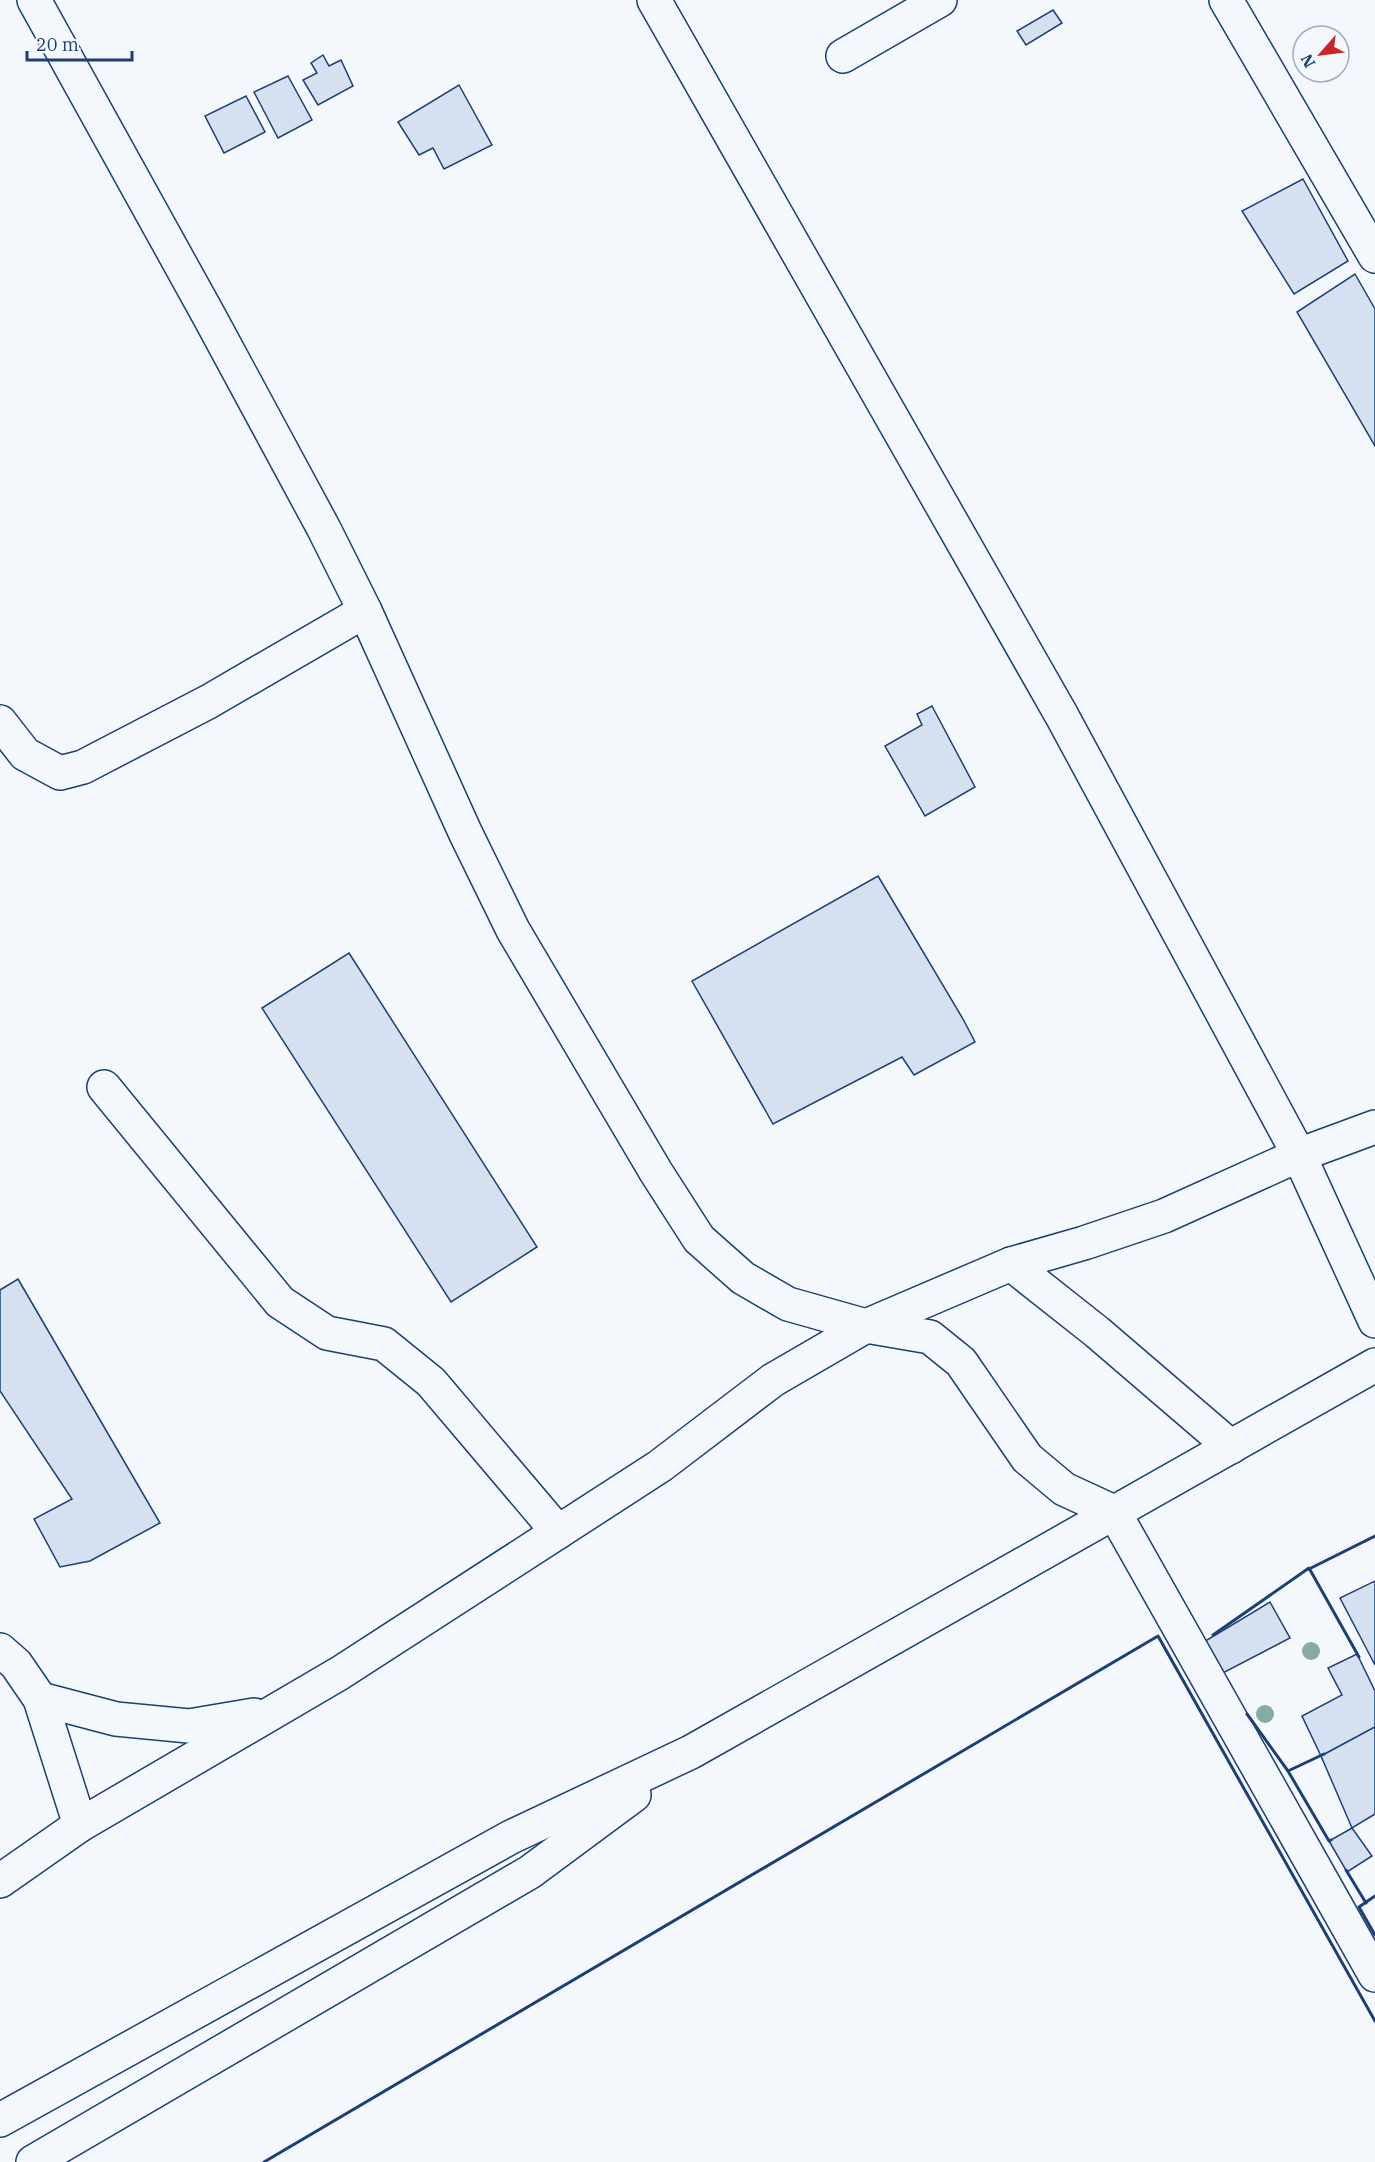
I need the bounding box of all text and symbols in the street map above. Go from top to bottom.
scale bar [27,24,132,62]
north arrow [1291,24,1351,84]
text: 20 m [36,33,79,56]
text: N [1296,51,1320,71]

